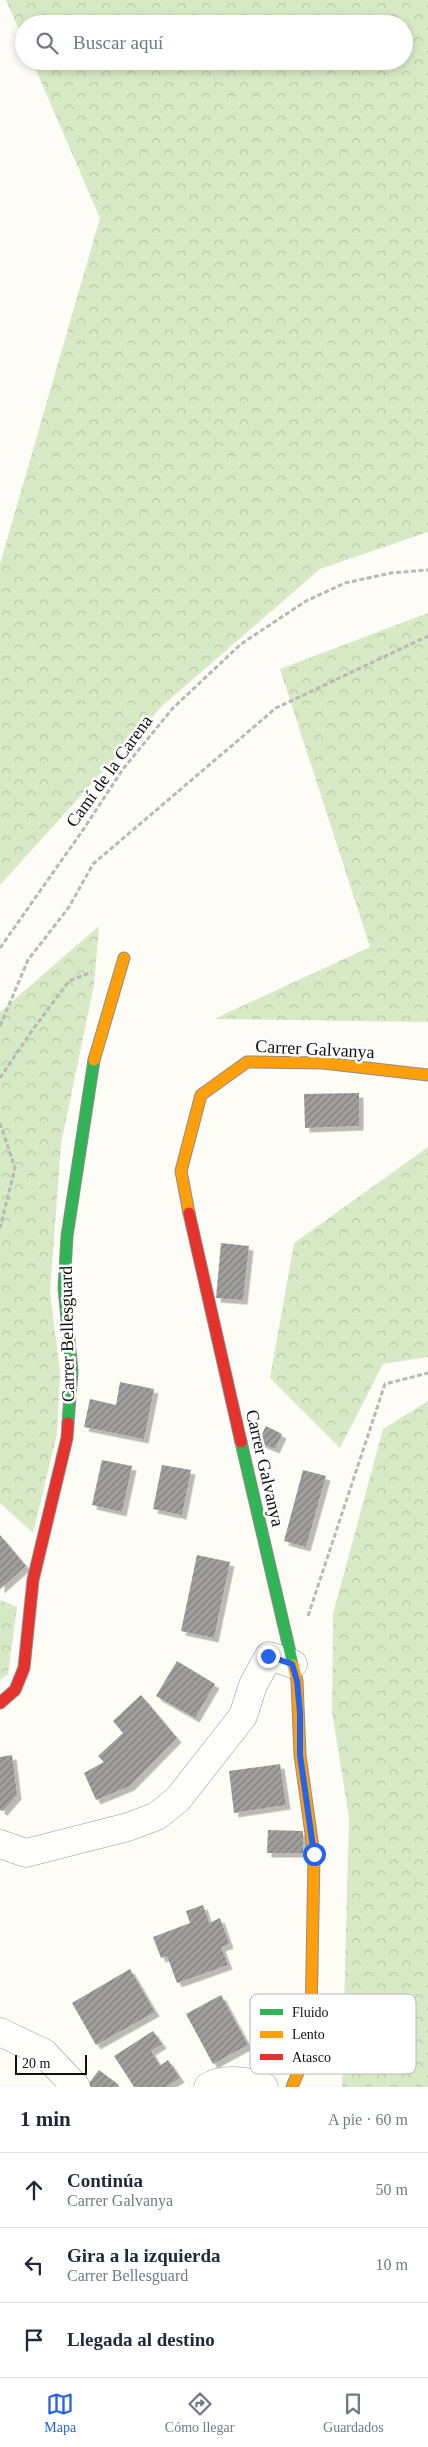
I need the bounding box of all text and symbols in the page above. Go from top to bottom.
search box [15,15,413,70]
icon: search [33,29,61,57]
text: Buscar aquí [73,32,163,53]
street label: Camí de la Carena [62,711,156,831]
street label: Carrer Galvanya [255,1036,375,1062]
street label: Carrer Bellesguard [56,1266,78,1402]
street label: Carrer Galvanya [242,1408,288,1528]
route end [257,1645,280,1668]
route start [303,1843,326,1866]
legend [250,1994,416,2074]
text: Fluido [292,2005,329,2020]
text: Lento [292,2027,325,2042]
text: Atasco [292,2050,331,2065]
scale bar [15,2052,88,2075]
text: 20 m [22,2056,50,2071]
text: 1 min [20,2107,71,2131]
text: A pie · 60 m [328,2111,408,2128]
text: Continúa [67,2170,143,2191]
icon: ahead [20,2176,48,2204]
text: 50 m [376,2181,408,2198]
text: Carrer Galvanya [67,2192,173,2209]
text: Gira a la izquierda [67,2245,221,2266]
icon: left [20,2251,48,2279]
text: 10 m [376,2256,408,2273]
text: Carrer Bellesguard [67,2267,188,2284]
icon: arrive [20,2326,48,2354]
text: Llegada al destino [67,2329,215,2350]
tab: Mapa [44,2390,76,2436]
tab: Cómo llegar [165,2390,234,2436]
tab: Guardados [323,2390,384,2436]

